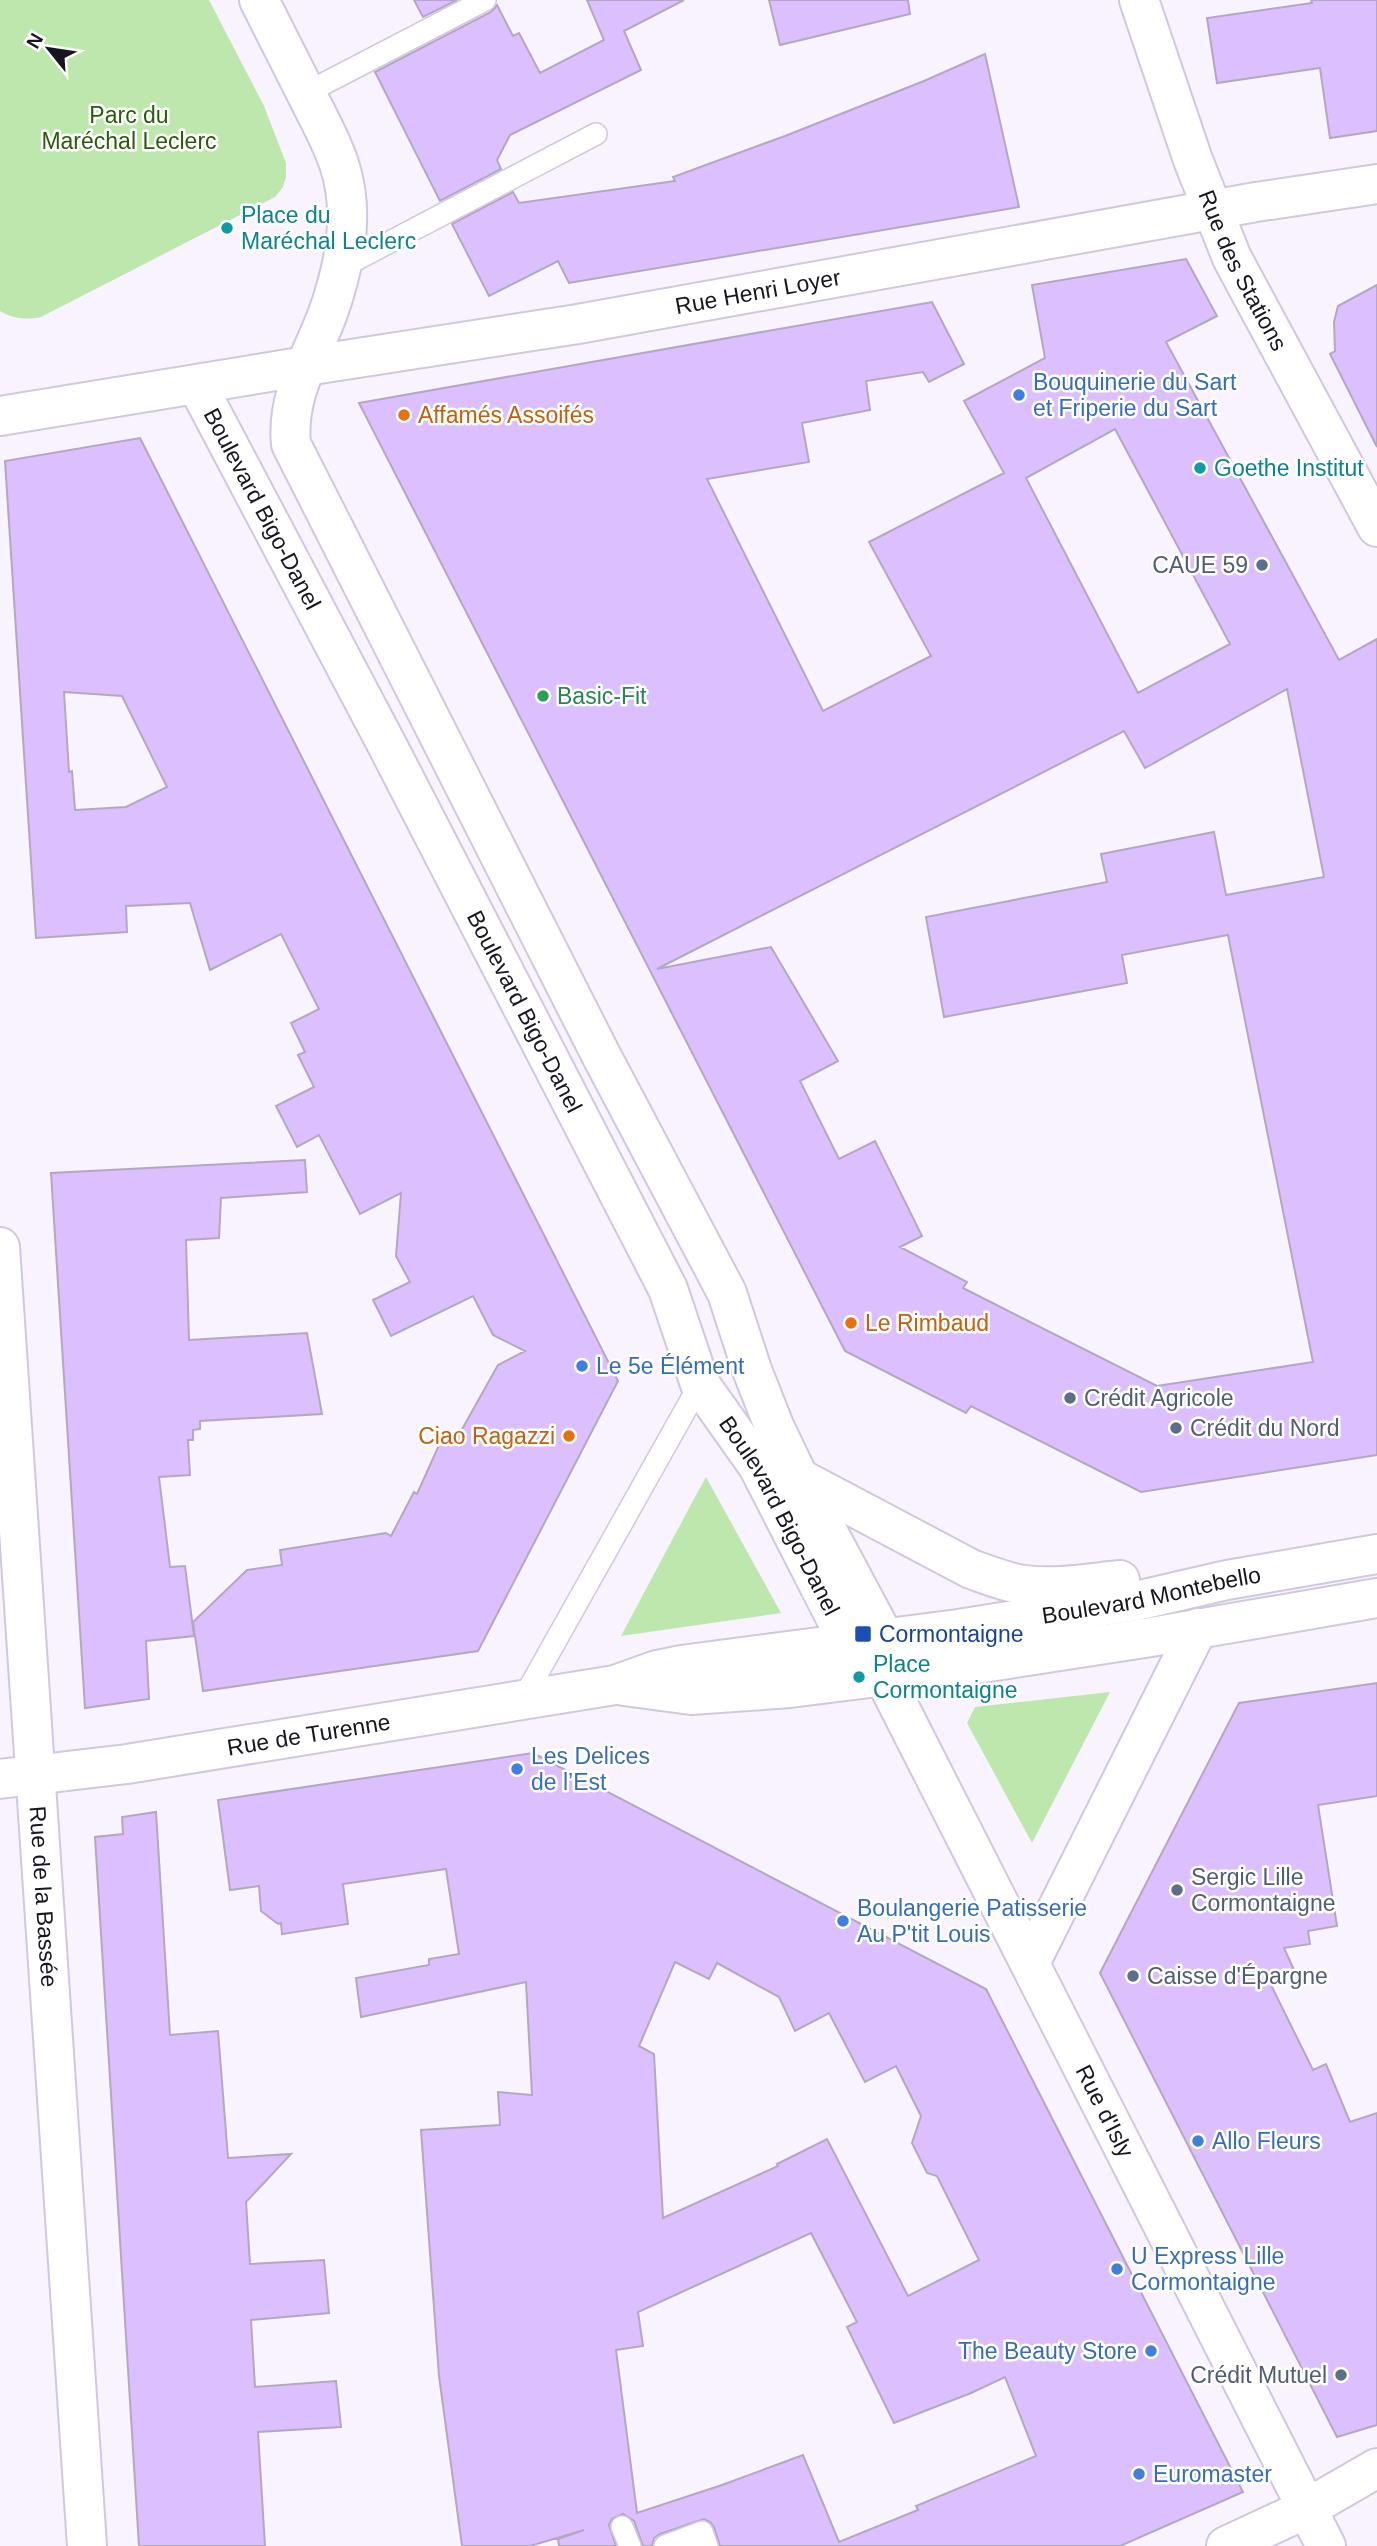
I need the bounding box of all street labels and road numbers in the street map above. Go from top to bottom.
street label: Rue des Stations [1193,186,1292,355]
street label: Rue Henri Loyer [673,264,843,319]
street label: Boulevard Bigo-Danel [199,404,326,614]
street label: Boulevard Bigo-Danel [462,906,588,1117]
street label: Boulevard Bigo-Danel [714,1411,845,1620]
street label: Boulevard Montebello [1040,1561,1263,1629]
street label: Rue de Turenne [225,1709,392,1761]
street label: Rue de la Bassée [24,1805,63,1988]
street label: Rue d'Isly [1070,2060,1139,2162]

